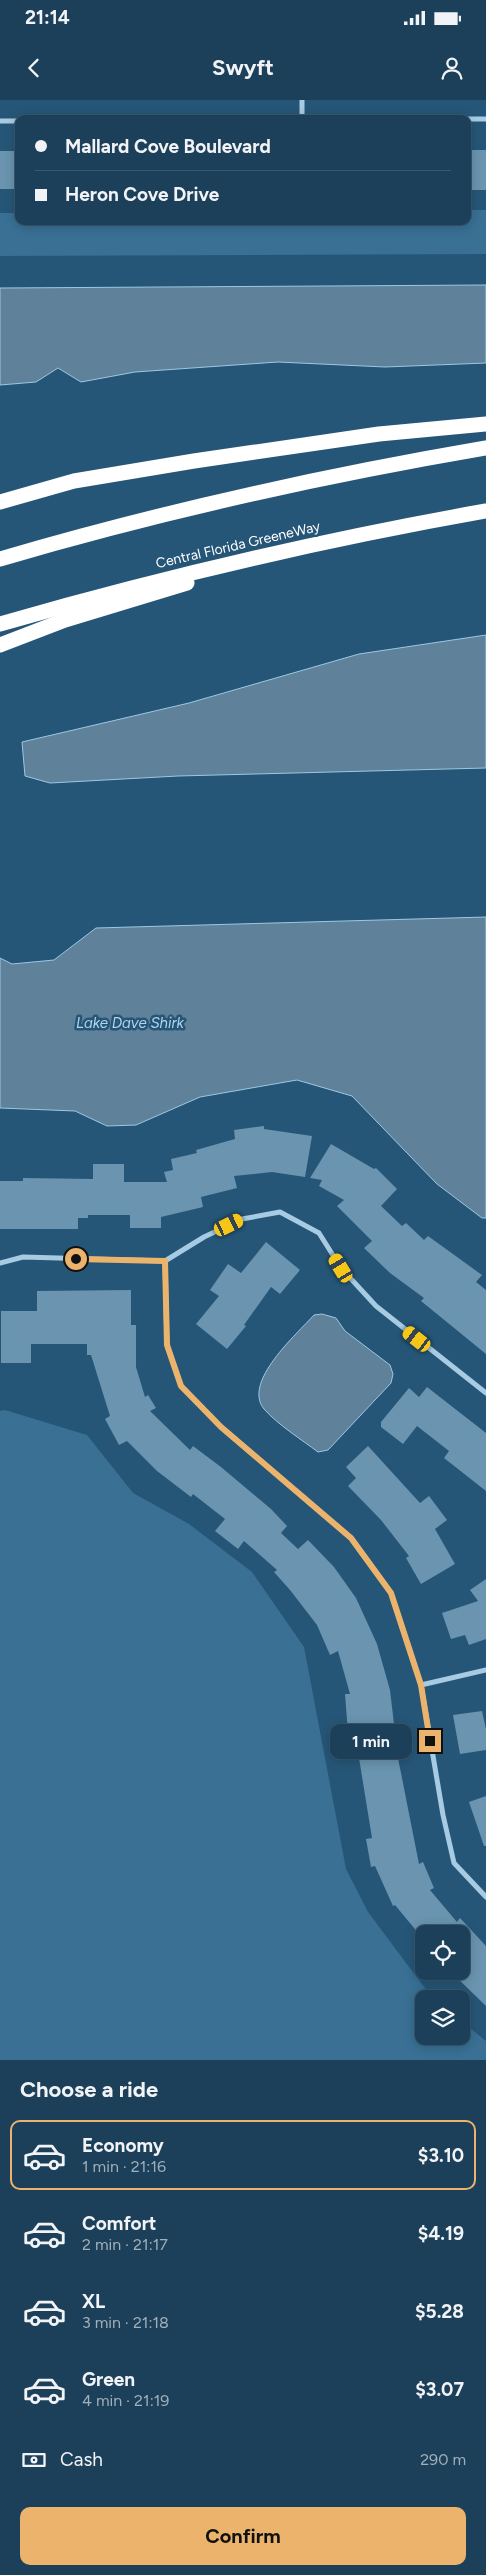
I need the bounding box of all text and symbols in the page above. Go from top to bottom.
text: 21:14 [25,6,70,29]
icon: back [20,54,48,82]
text: Swyft [212,54,274,81]
icon: person [438,54,466,82]
text: Mallard Cove Boulevard [65,135,271,158]
text: Heron Cove Drive [65,183,219,206]
street label: Central Florida GreeneWay [154,518,322,572]
water label: Lake Dave Shirk [76,1014,185,1032]
car [212,1212,245,1238]
route start [65,1248,87,1270]
car [326,1251,355,1285]
car [400,1324,433,1354]
callout: 1 min [330,1724,412,1758]
route end [419,1730,441,1752]
text: 1 min [352,1732,390,1751]
map controls [415,1925,470,2045]
button: locate [415,1925,470,1980]
button: layers [415,1990,470,2045]
text: Choose a ride [20,2076,158,2103]
icon: car [22,2133,67,2178]
text: Economy [82,2134,164,2157]
text: $3.10 [418,2144,464,2167]
text: 1 min · 21:16 [82,2157,166,2176]
icon: car [22,2211,67,2256]
text: Comfort [82,2212,157,2235]
text: $4.19 [418,2222,464,2245]
text: 2 min · 21:17 [82,2235,168,2254]
icon: car [22,2289,67,2334]
text: XL [82,2290,105,2313]
text: $5.28 [415,2300,464,2323]
text: 3 min · 21:18 [82,2313,169,2332]
icon: car [22,2367,67,2412]
text: Green [82,2368,135,2391]
text: $3.07 [415,2378,464,2401]
text: 4 min · 21:19 [82,2391,169,2410]
icon: cash [20,2446,48,2474]
text: Cash [60,2448,103,2471]
text: 290 m [420,2450,466,2469]
button: Confirm [20,2507,466,2565]

